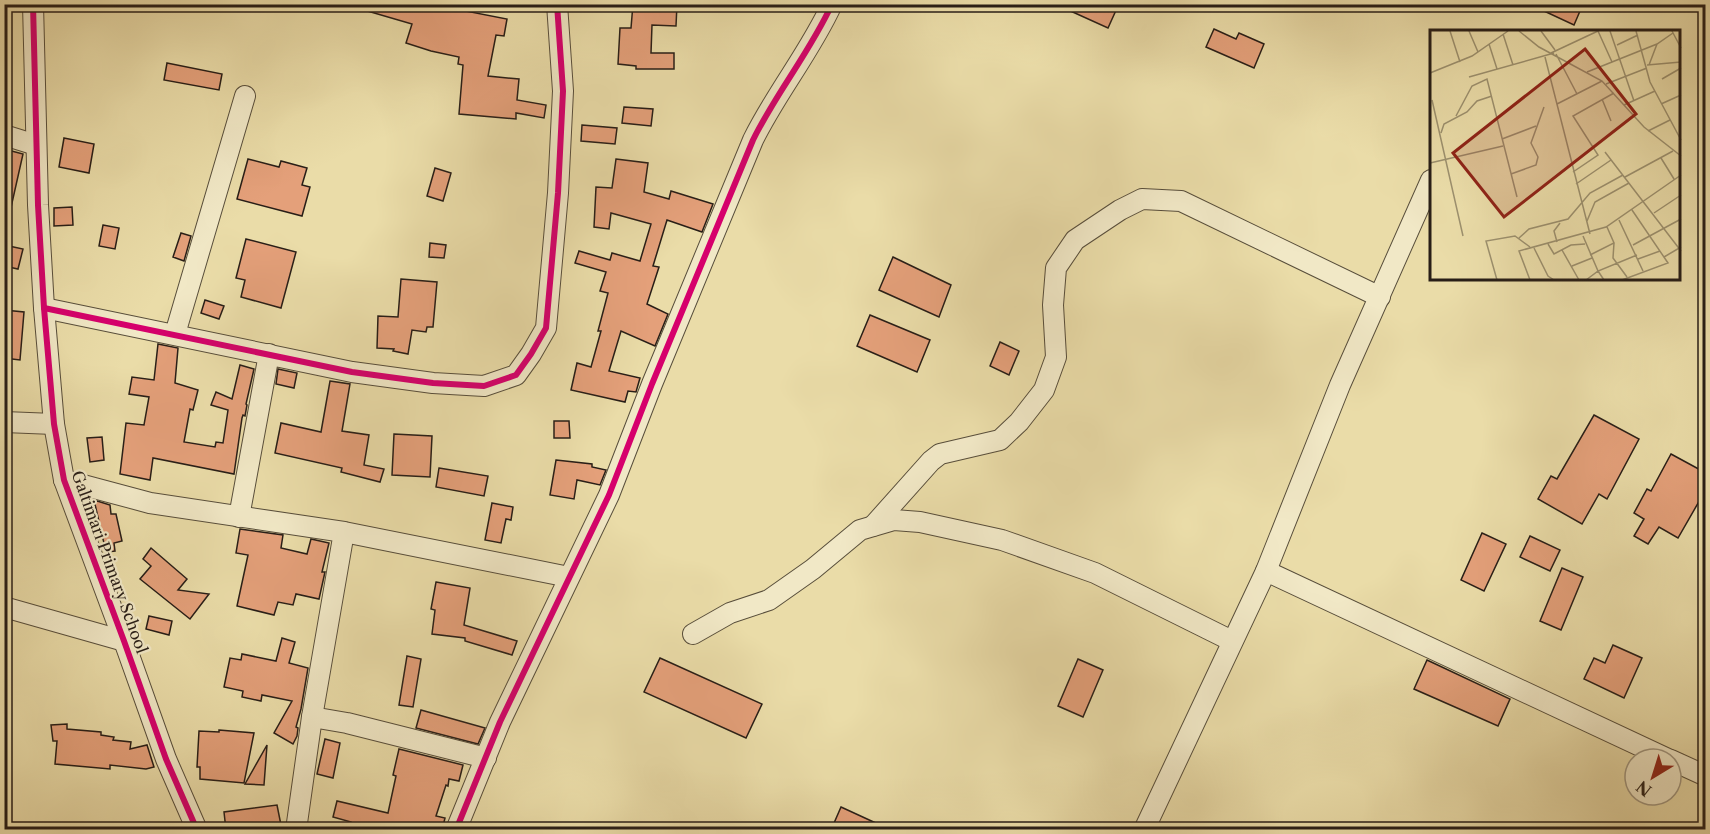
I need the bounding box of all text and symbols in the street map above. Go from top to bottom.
inset map [1430,30,1680,280]
street label: Galtimari Primary School [68,468,153,656]
north arrow [1623,747,1683,807]
text: N [1632,777,1655,801]

